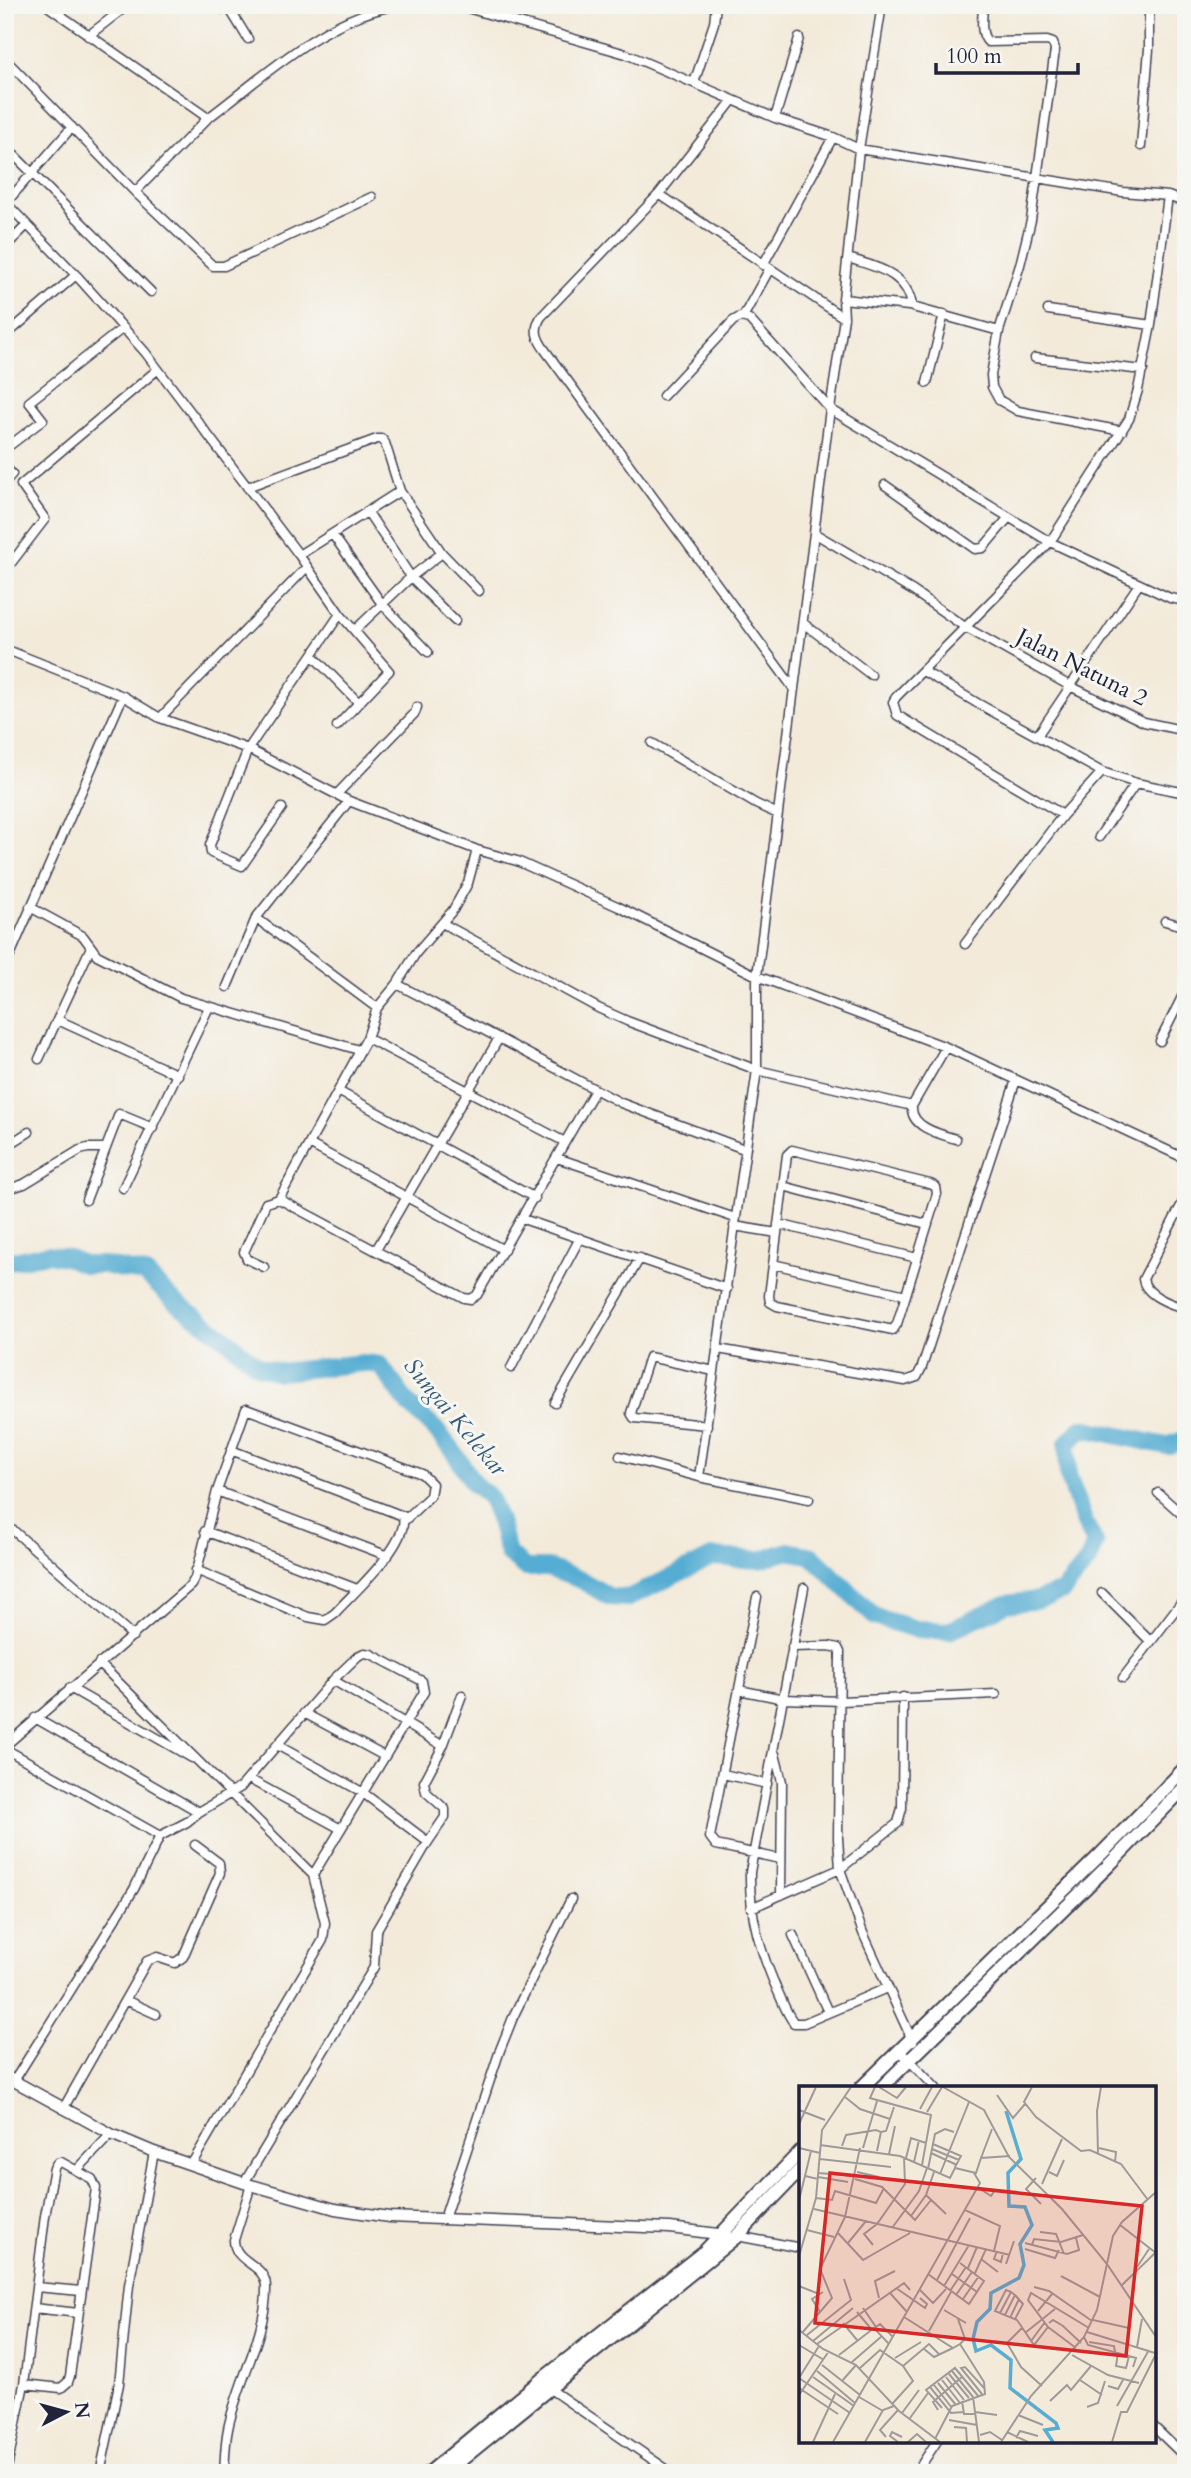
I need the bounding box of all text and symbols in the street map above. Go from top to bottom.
scale bar [936,32,1077,76]
text: 100 m [946,42,1002,71]
street label: Jalan Natuna 2 [1008,619,1153,713]
water label: Sungai Kelekar [396,1351,515,1484]
inset map [799,2086,1156,2443]
north arrow [32,2376,102,2446]
text: N [68,2401,96,2420]

